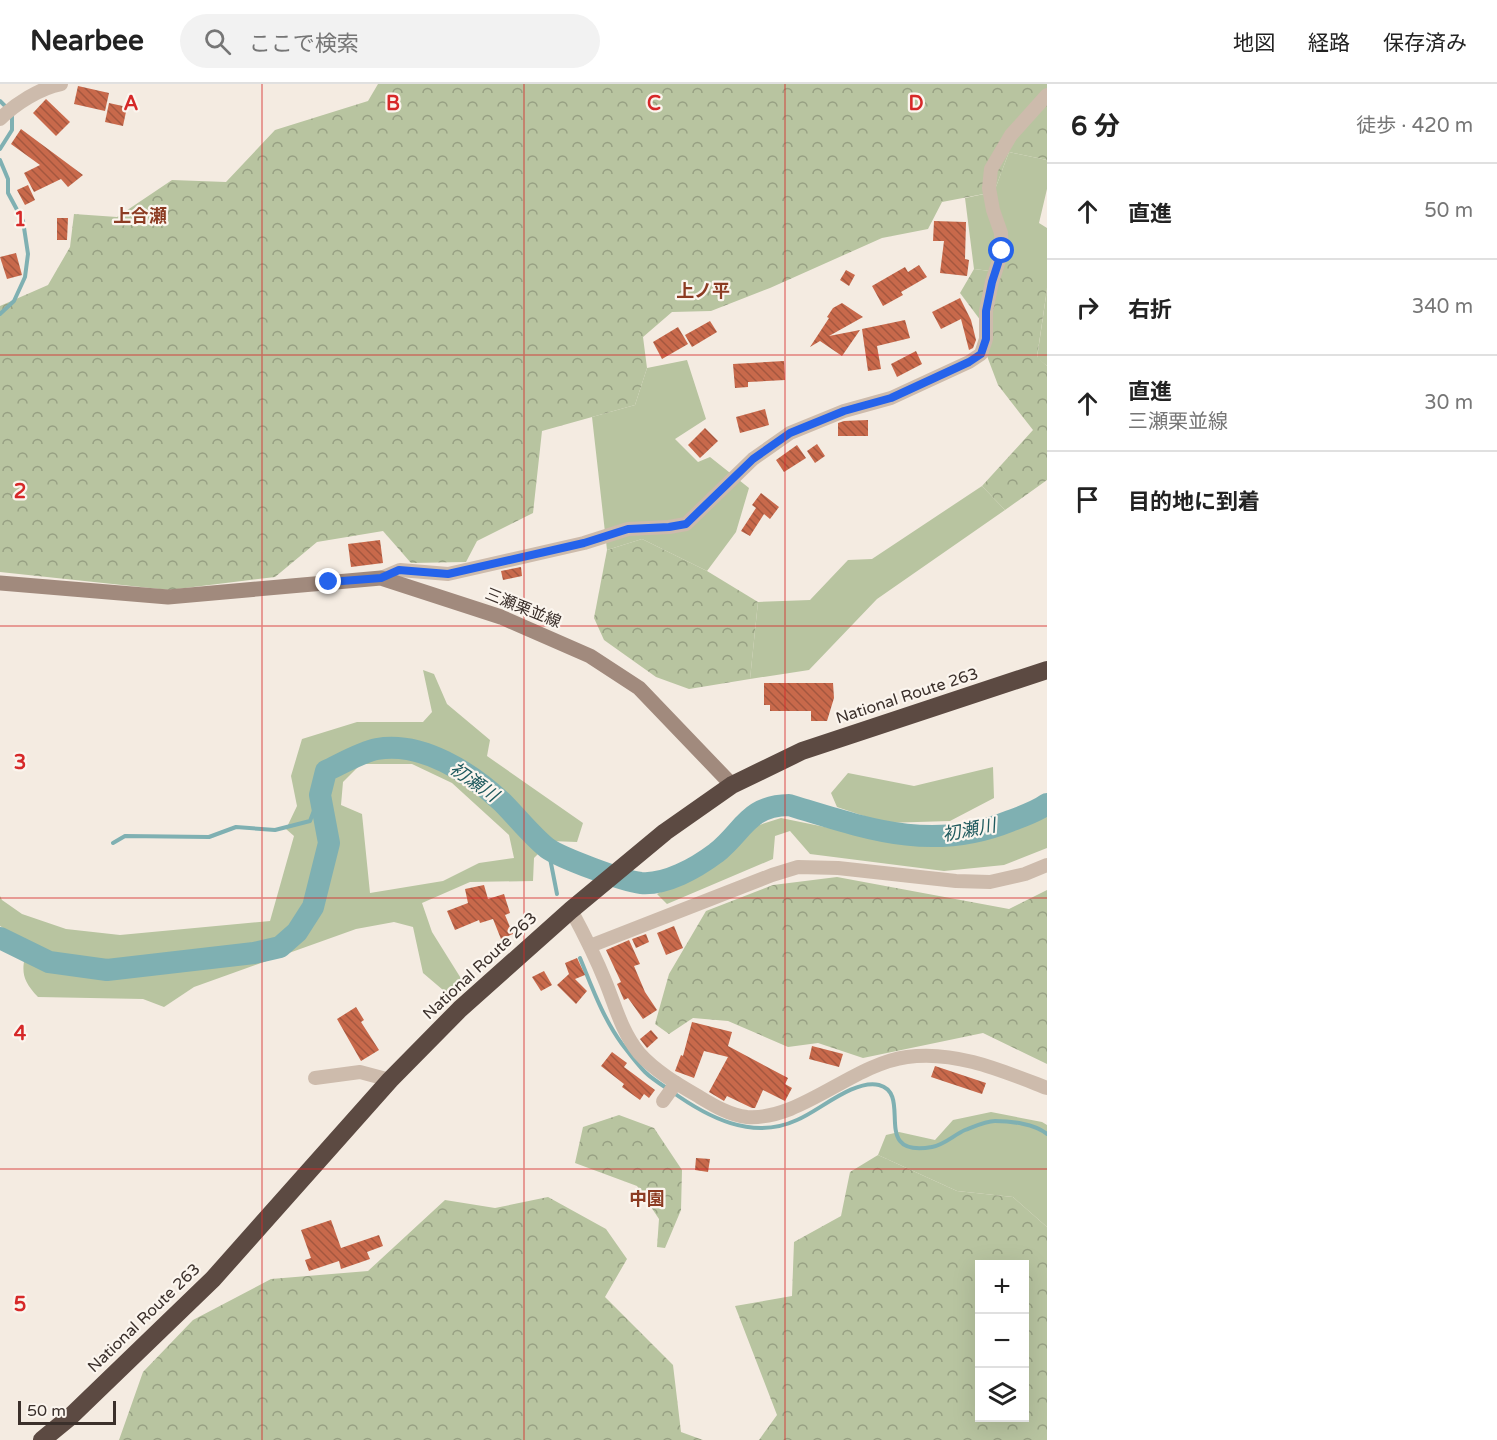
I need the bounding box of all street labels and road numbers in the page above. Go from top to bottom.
street label: 三瀬栗並線 [482,584,564,632]
street label: National Route 263 [833,664,981,728]
street label: National Route 263 [419,908,541,1024]
street label: National Route 263 [84,1259,204,1377]

